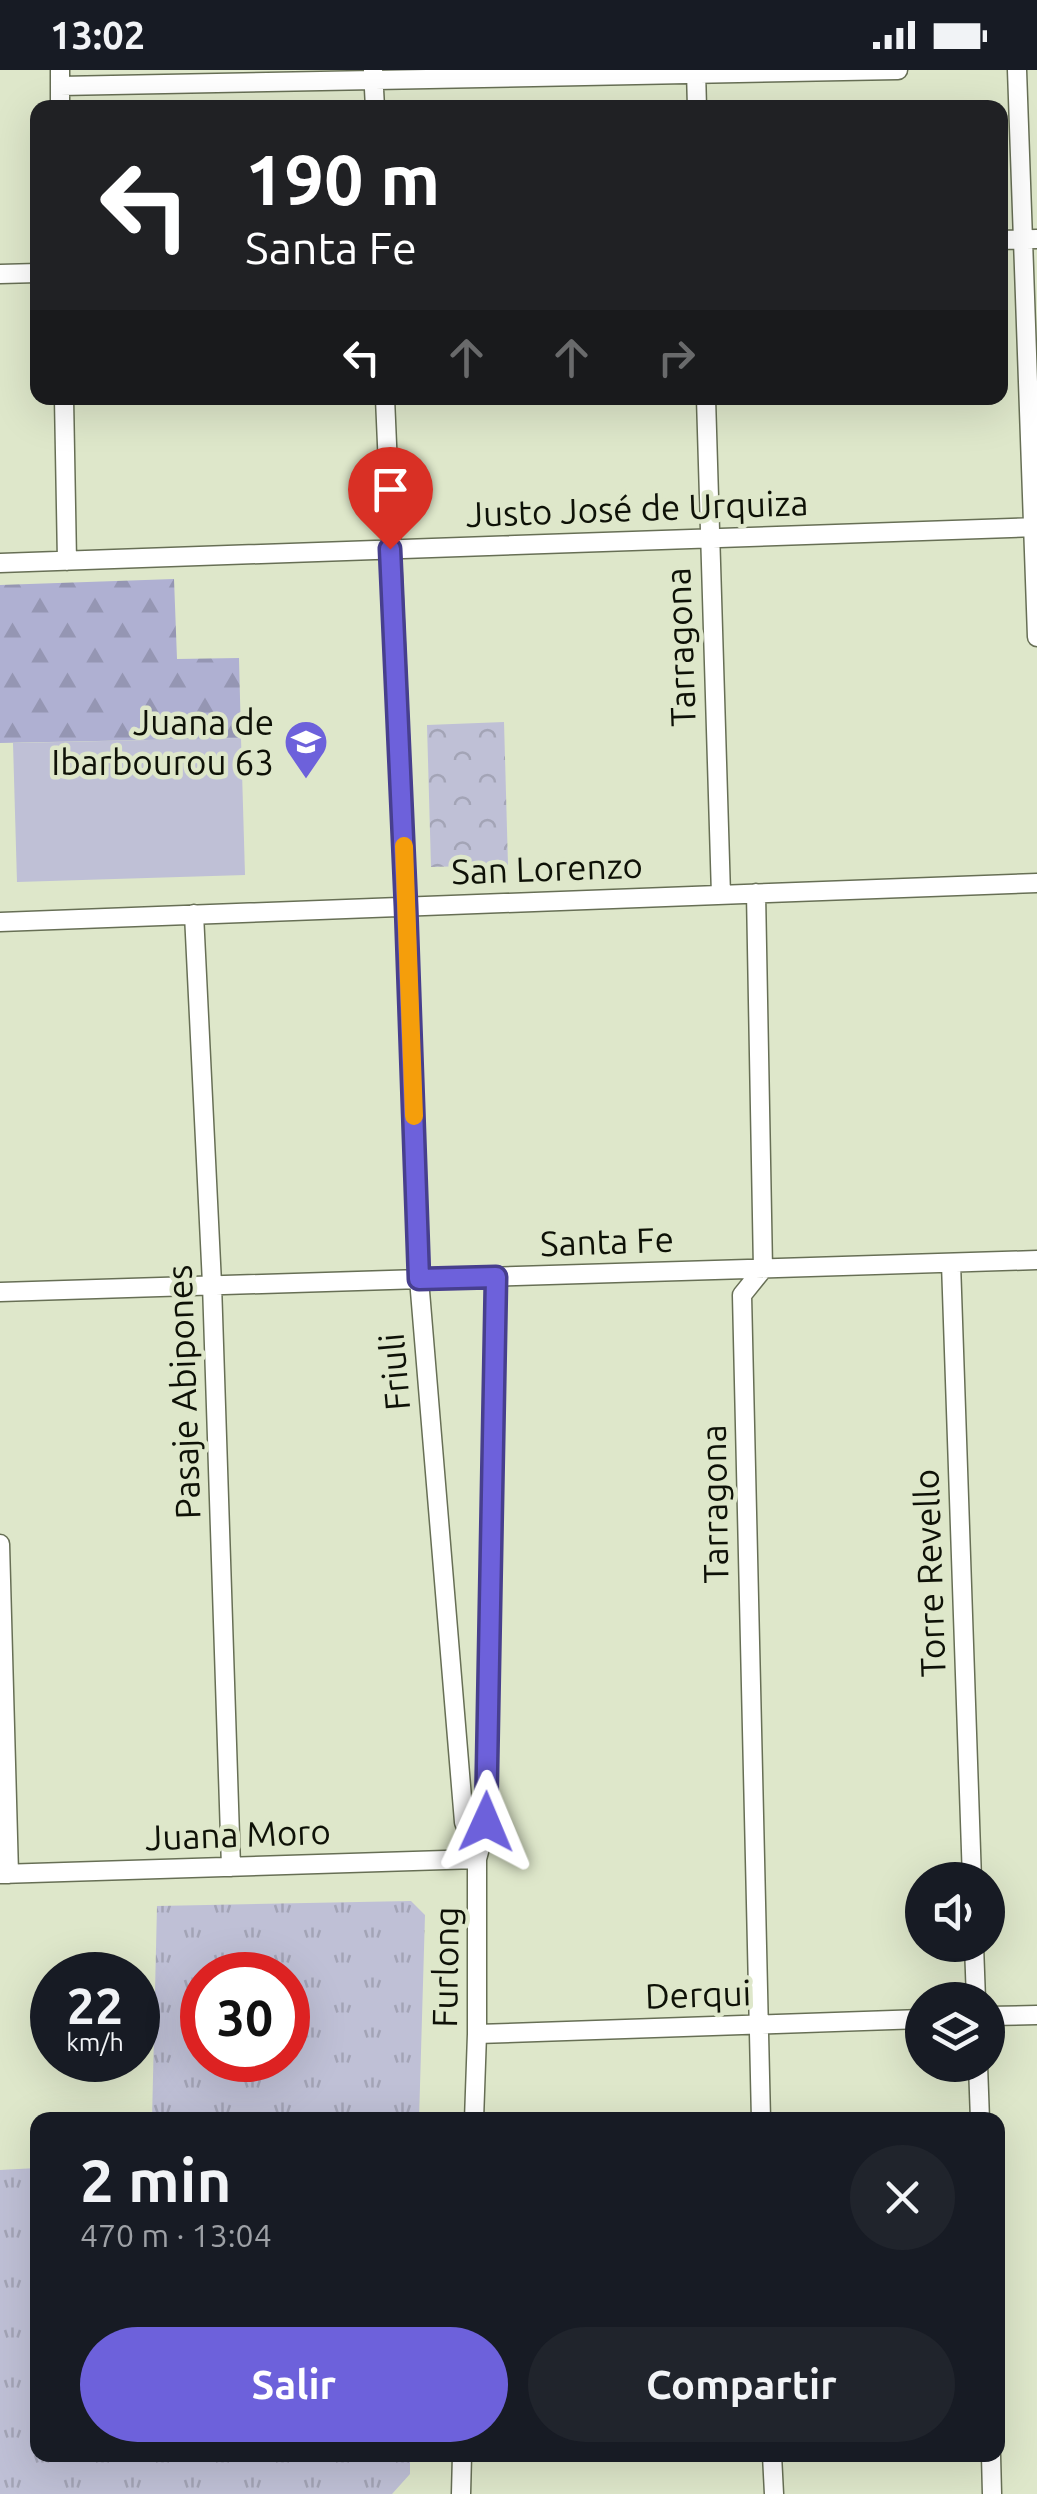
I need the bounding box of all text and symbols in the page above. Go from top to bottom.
text: 13:02 [50,14,145,56]
icon: left [80,140,210,270]
text: 190 m [245,140,440,218]
text: Santa Fe [245,222,417,273]
icon: left [334,330,389,385]
icon: ahead [439,330,494,385]
icon: ahead [544,330,599,385]
icon: right [649,330,704,385]
pin [348,447,433,550]
icon: arrive [363,462,418,517]
street label: Justo José de Urquiza [465,482,809,534]
street label: Tarragona [657,567,703,727]
place label: Juana de Ibarbourou 63 [51,702,274,782]
school or university icon: Juana de Ibarbourou 63 [283,719,329,780]
street label: San Lorenzo [451,845,643,891]
street label: Santa Fe [539,1219,675,1263]
street label: Pasaje Abipones [159,1264,207,1520]
street label: Friuli [371,1332,417,1412]
street label: Tarragona [693,1424,735,1584]
street label: Torre Revello [905,1468,953,1678]
position arrow [434,1770,538,1874]
street label: Juana Moro [144,1811,332,1857]
map controls [905,1862,1005,2082]
button: sound [905,1862,1005,1962]
street label: Furlong [424,1906,466,2028]
speed limit sign: 30 [180,1952,310,2082]
street label: Derqui [644,1972,752,2016]
text: 22 [67,1977,123,2033]
button: layers [905,1982,1005,2082]
text: km/h [66,2028,124,2056]
button: close [850,2145,955,2250]
text: 2 min [80,2146,232,2213]
text: 470 m · 13:04 [80,2217,272,2253]
button: Salir [80,2327,508,2442]
button: Compartir [528,2327,955,2442]

